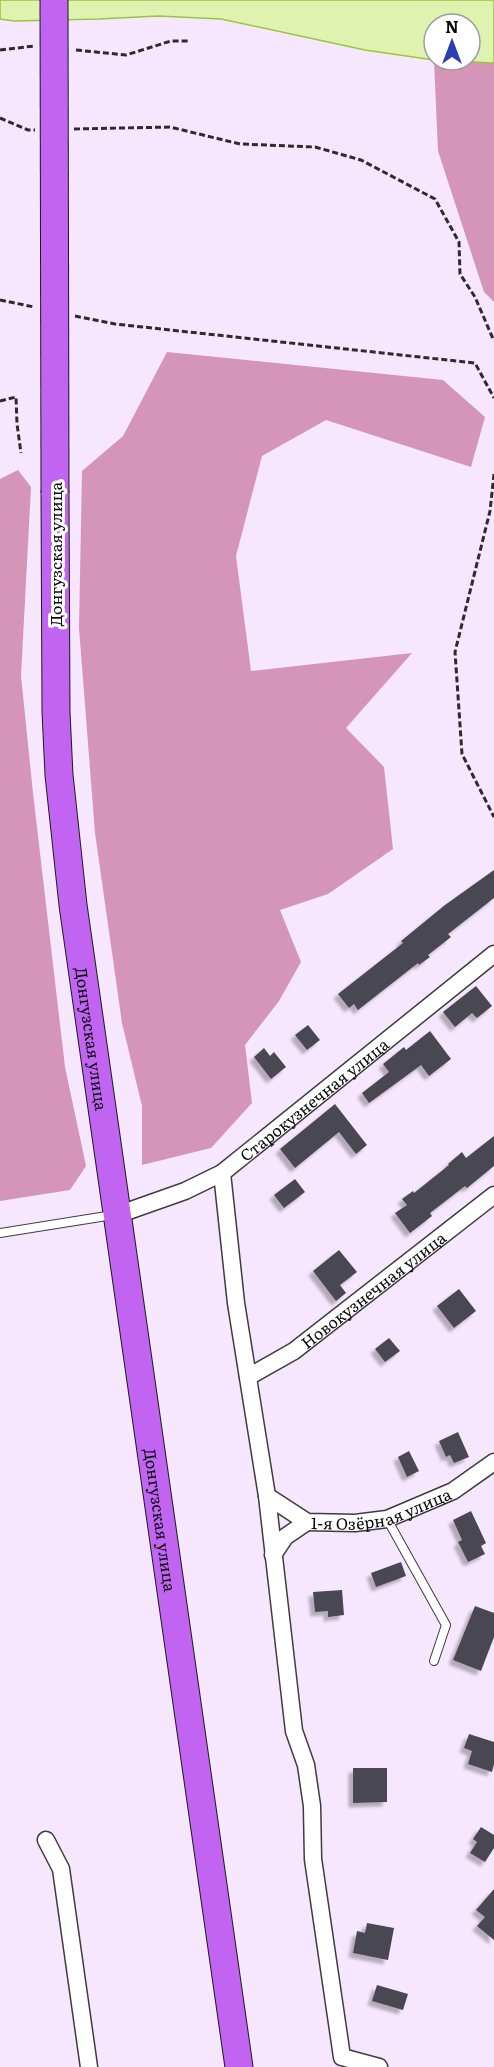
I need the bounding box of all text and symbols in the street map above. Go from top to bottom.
north arrow [422,12,482,72]
text: N [445,14,459,38]
street label: Донгузская улица [43,481,67,626]
street label: Донгузская улица [70,966,114,1112]
street label: Старокузнечная улица [234,1032,394,1166]
street label: Новокузнечная улица [295,1225,451,1354]
street label: Донгузская улица [139,1447,183,1594]
street label: 1-я Озёрная улица [311,1481,455,1535]

